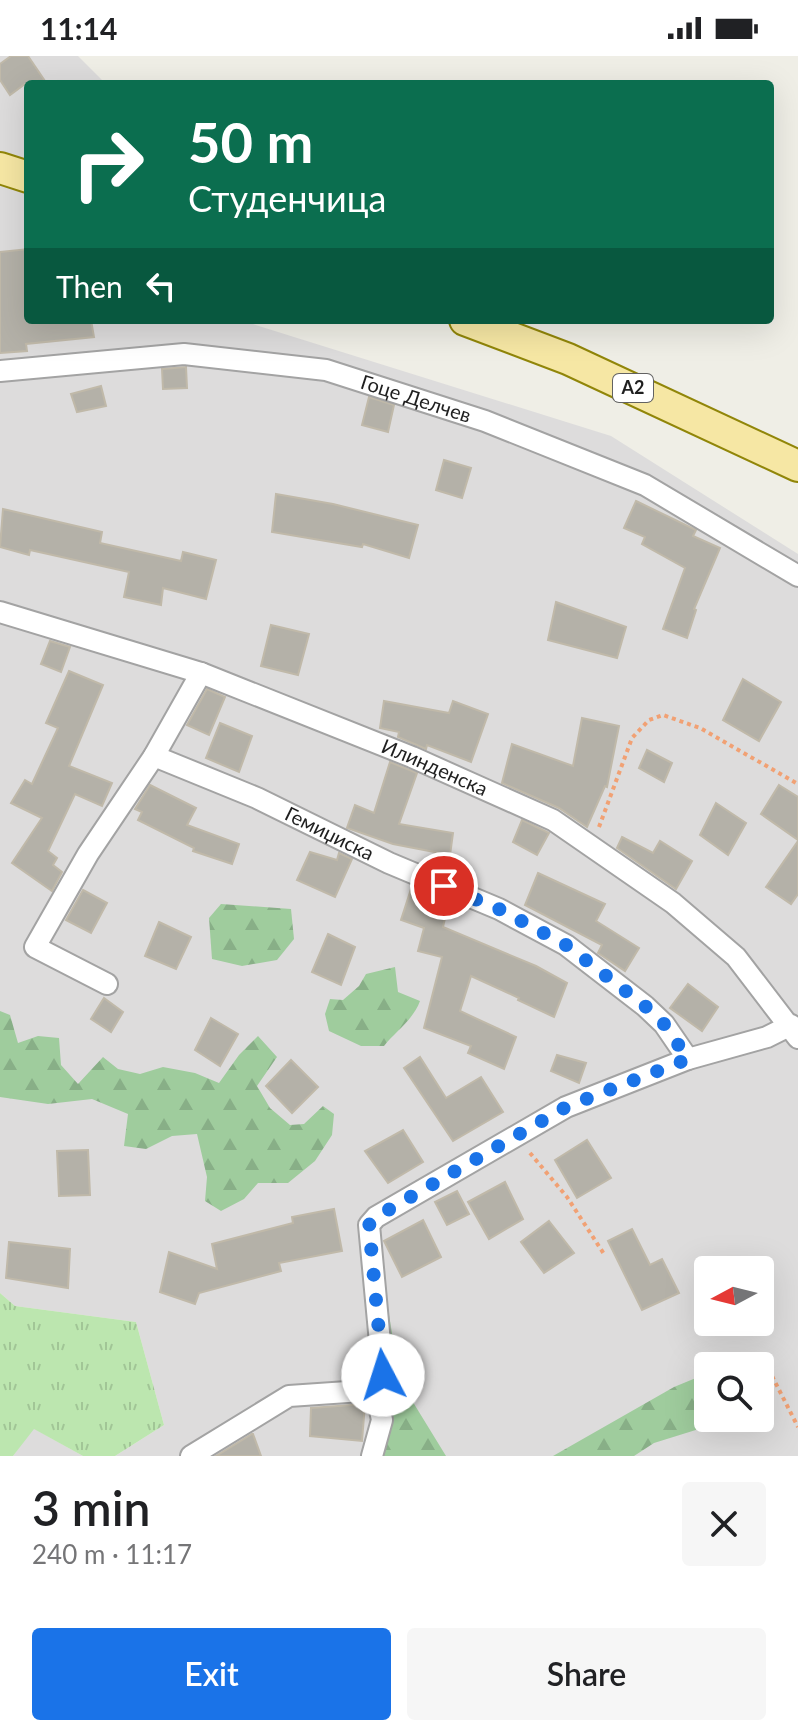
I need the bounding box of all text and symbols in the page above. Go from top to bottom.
text: 11:14 [40,10,117,46]
text: 50 m [188,108,313,175]
icon: right [56,112,160,216]
text: Студенчица [188,176,387,220]
icon: left [139,264,183,308]
text: Then [56,268,123,304]
street label: Гоце Делчев [358,369,474,427]
road number: A2 [613,374,653,402]
street label: Илинденска [378,733,492,800]
street label: Гемиџиска [281,801,378,865]
pin [410,852,478,920]
icon: arrive [422,864,466,908]
north arrow [694,1256,774,1336]
map controls [694,1256,774,1432]
position arrow [341,1333,425,1417]
button: search [694,1352,774,1432]
text: 3 min [32,1479,150,1536]
button: close [682,1482,766,1566]
text: 240 m · 11:17 [32,1538,192,1570]
button: Exit [32,1628,391,1720]
button: Share [407,1628,766,1720]

